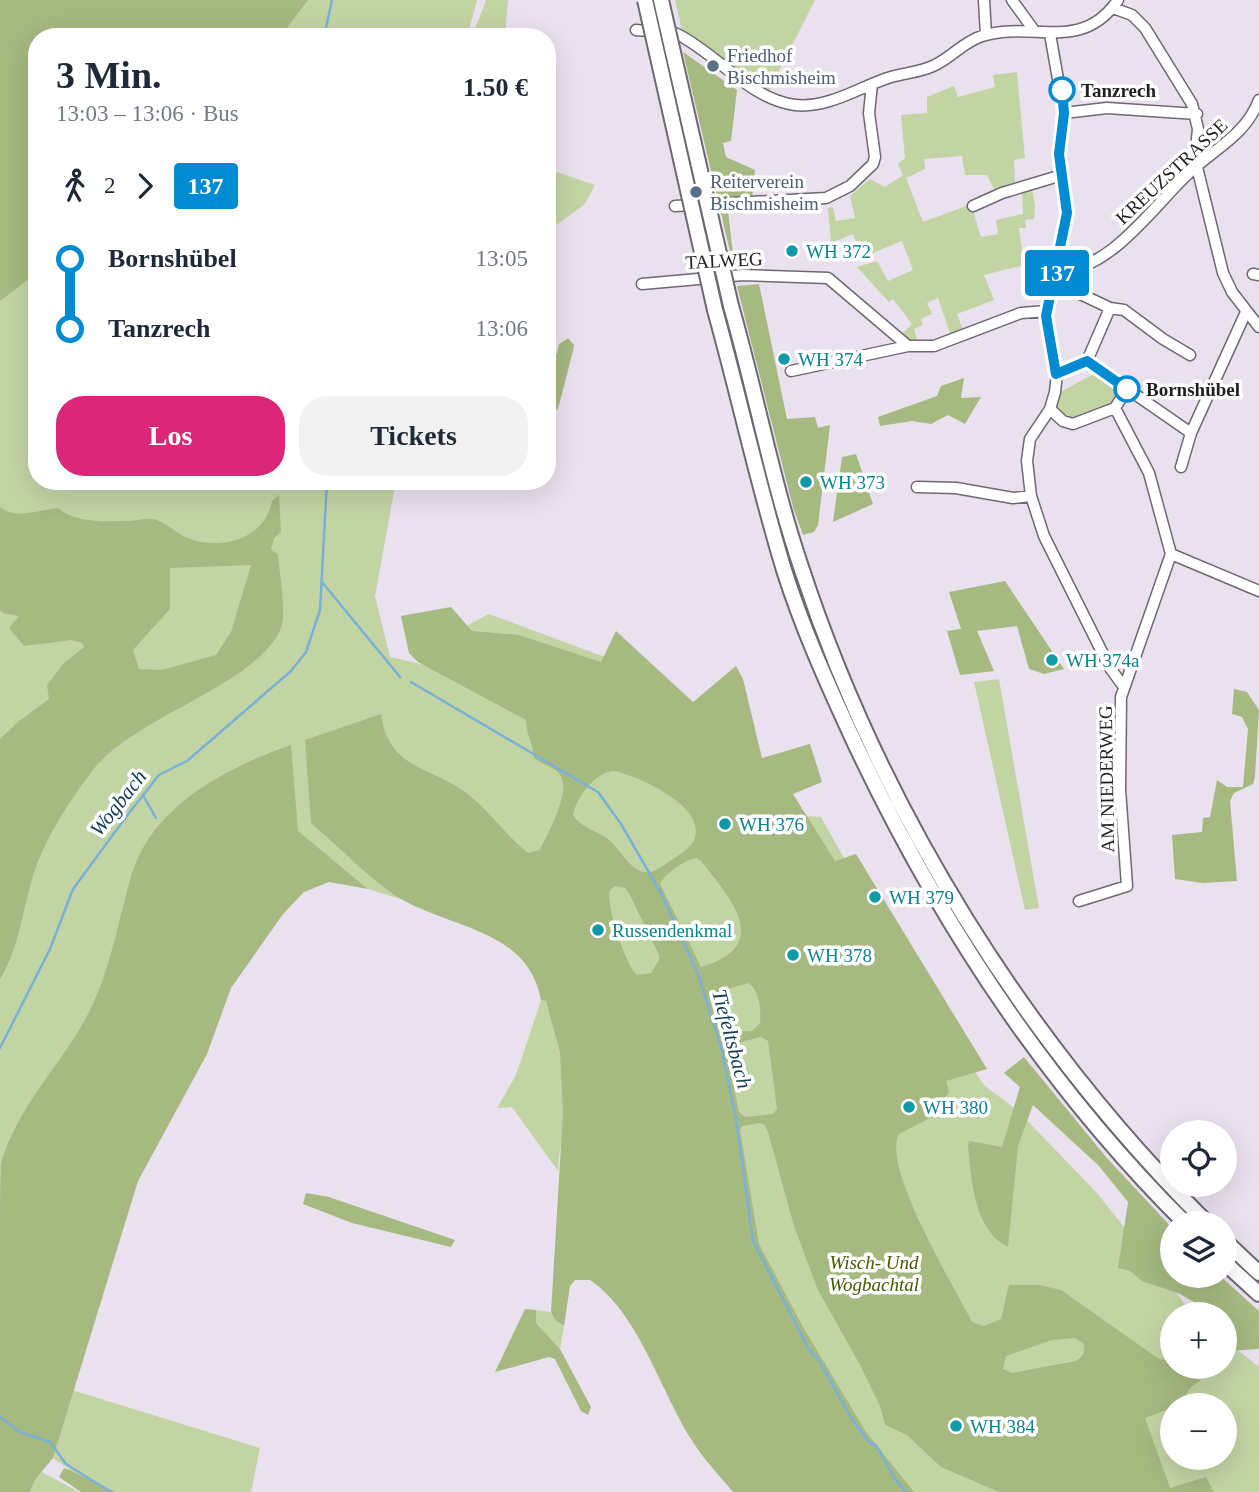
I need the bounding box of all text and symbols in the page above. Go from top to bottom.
place label: Friedhof Bischmisheim [727,45,836,88]
text: 3 Min. [56,54,162,96]
marker: Friedhof Bischmisheim [705,58,721,74]
text: 1.50 € [463,73,528,102]
marker: Tanzrech [1049,77,1075,103]
place label: Tanzrech [1081,80,1156,101]
text: 13:03 – 13:06 · Bus [56,101,239,126]
street label: KREUZSTRASSE [1111,114,1231,228]
icon: walk [56,167,94,205]
icon: forward [126,167,164,205]
place label: Reiterverein Bischmisheim [710,171,819,214]
text: 2 [104,173,116,198]
text: 137 [188,173,224,199]
marker: Reiterverein Bischmisheim [688,184,704,200]
place label: WH 372 [806,241,871,262]
marker: WH 372 [784,243,800,259]
text: Bornshübel [108,244,237,273]
text: 13:05 [476,246,528,271]
street label: TALWEG [685,248,763,273]
line badge: 137 [1017,250,1097,296]
text: 137 [1039,260,1075,286]
text: Tanzrech [108,314,211,343]
text: 13:06 [476,316,528,341]
place label: WH 374 [798,349,863,370]
marker: WH 374 [776,351,792,367]
marker: Bornshübel [1114,376,1140,402]
place label: Bornshübel [1146,379,1240,400]
button: Los [56,396,285,476]
button: Tickets [299,396,528,476]
place label: WH 373 [820,472,885,493]
marker: WH 373 [798,474,814,490]
place label: WH 374a [1066,650,1140,671]
marker: WH 374a [1044,652,1060,668]
street label: AM NIEDERWEG [1095,705,1118,853]
water label: Wogbach [85,765,151,841]
place label: WH 376 [739,814,804,835]
marker: WH 376 [717,816,733,832]
place label: WH 379 [889,887,954,908]
marker: WH 379 [867,889,883,905]
place label: Russendenkmal [612,920,732,941]
marker: Russendenkmal [590,922,606,938]
place label: WH 378 [807,945,872,966]
marker: WH 378 [785,947,801,963]
water label: Tiefeltsbach [707,987,757,1091]
place label: WH 380 [923,1097,988,1118]
marker: WH 380 [901,1099,917,1115]
map controls [1160,1120,1237,1470]
button: locate [1160,1120,1237,1197]
button: layers [1160,1211,1237,1288]
park label: Wisch- Und Wogbachtal [829,1252,919,1295]
button: + [1160,1302,1237,1379]
button: − [1160,1393,1237,1470]
place label: WH 384 [970,1416,1035,1437]
marker: WH 384 [948,1418,964,1434]

